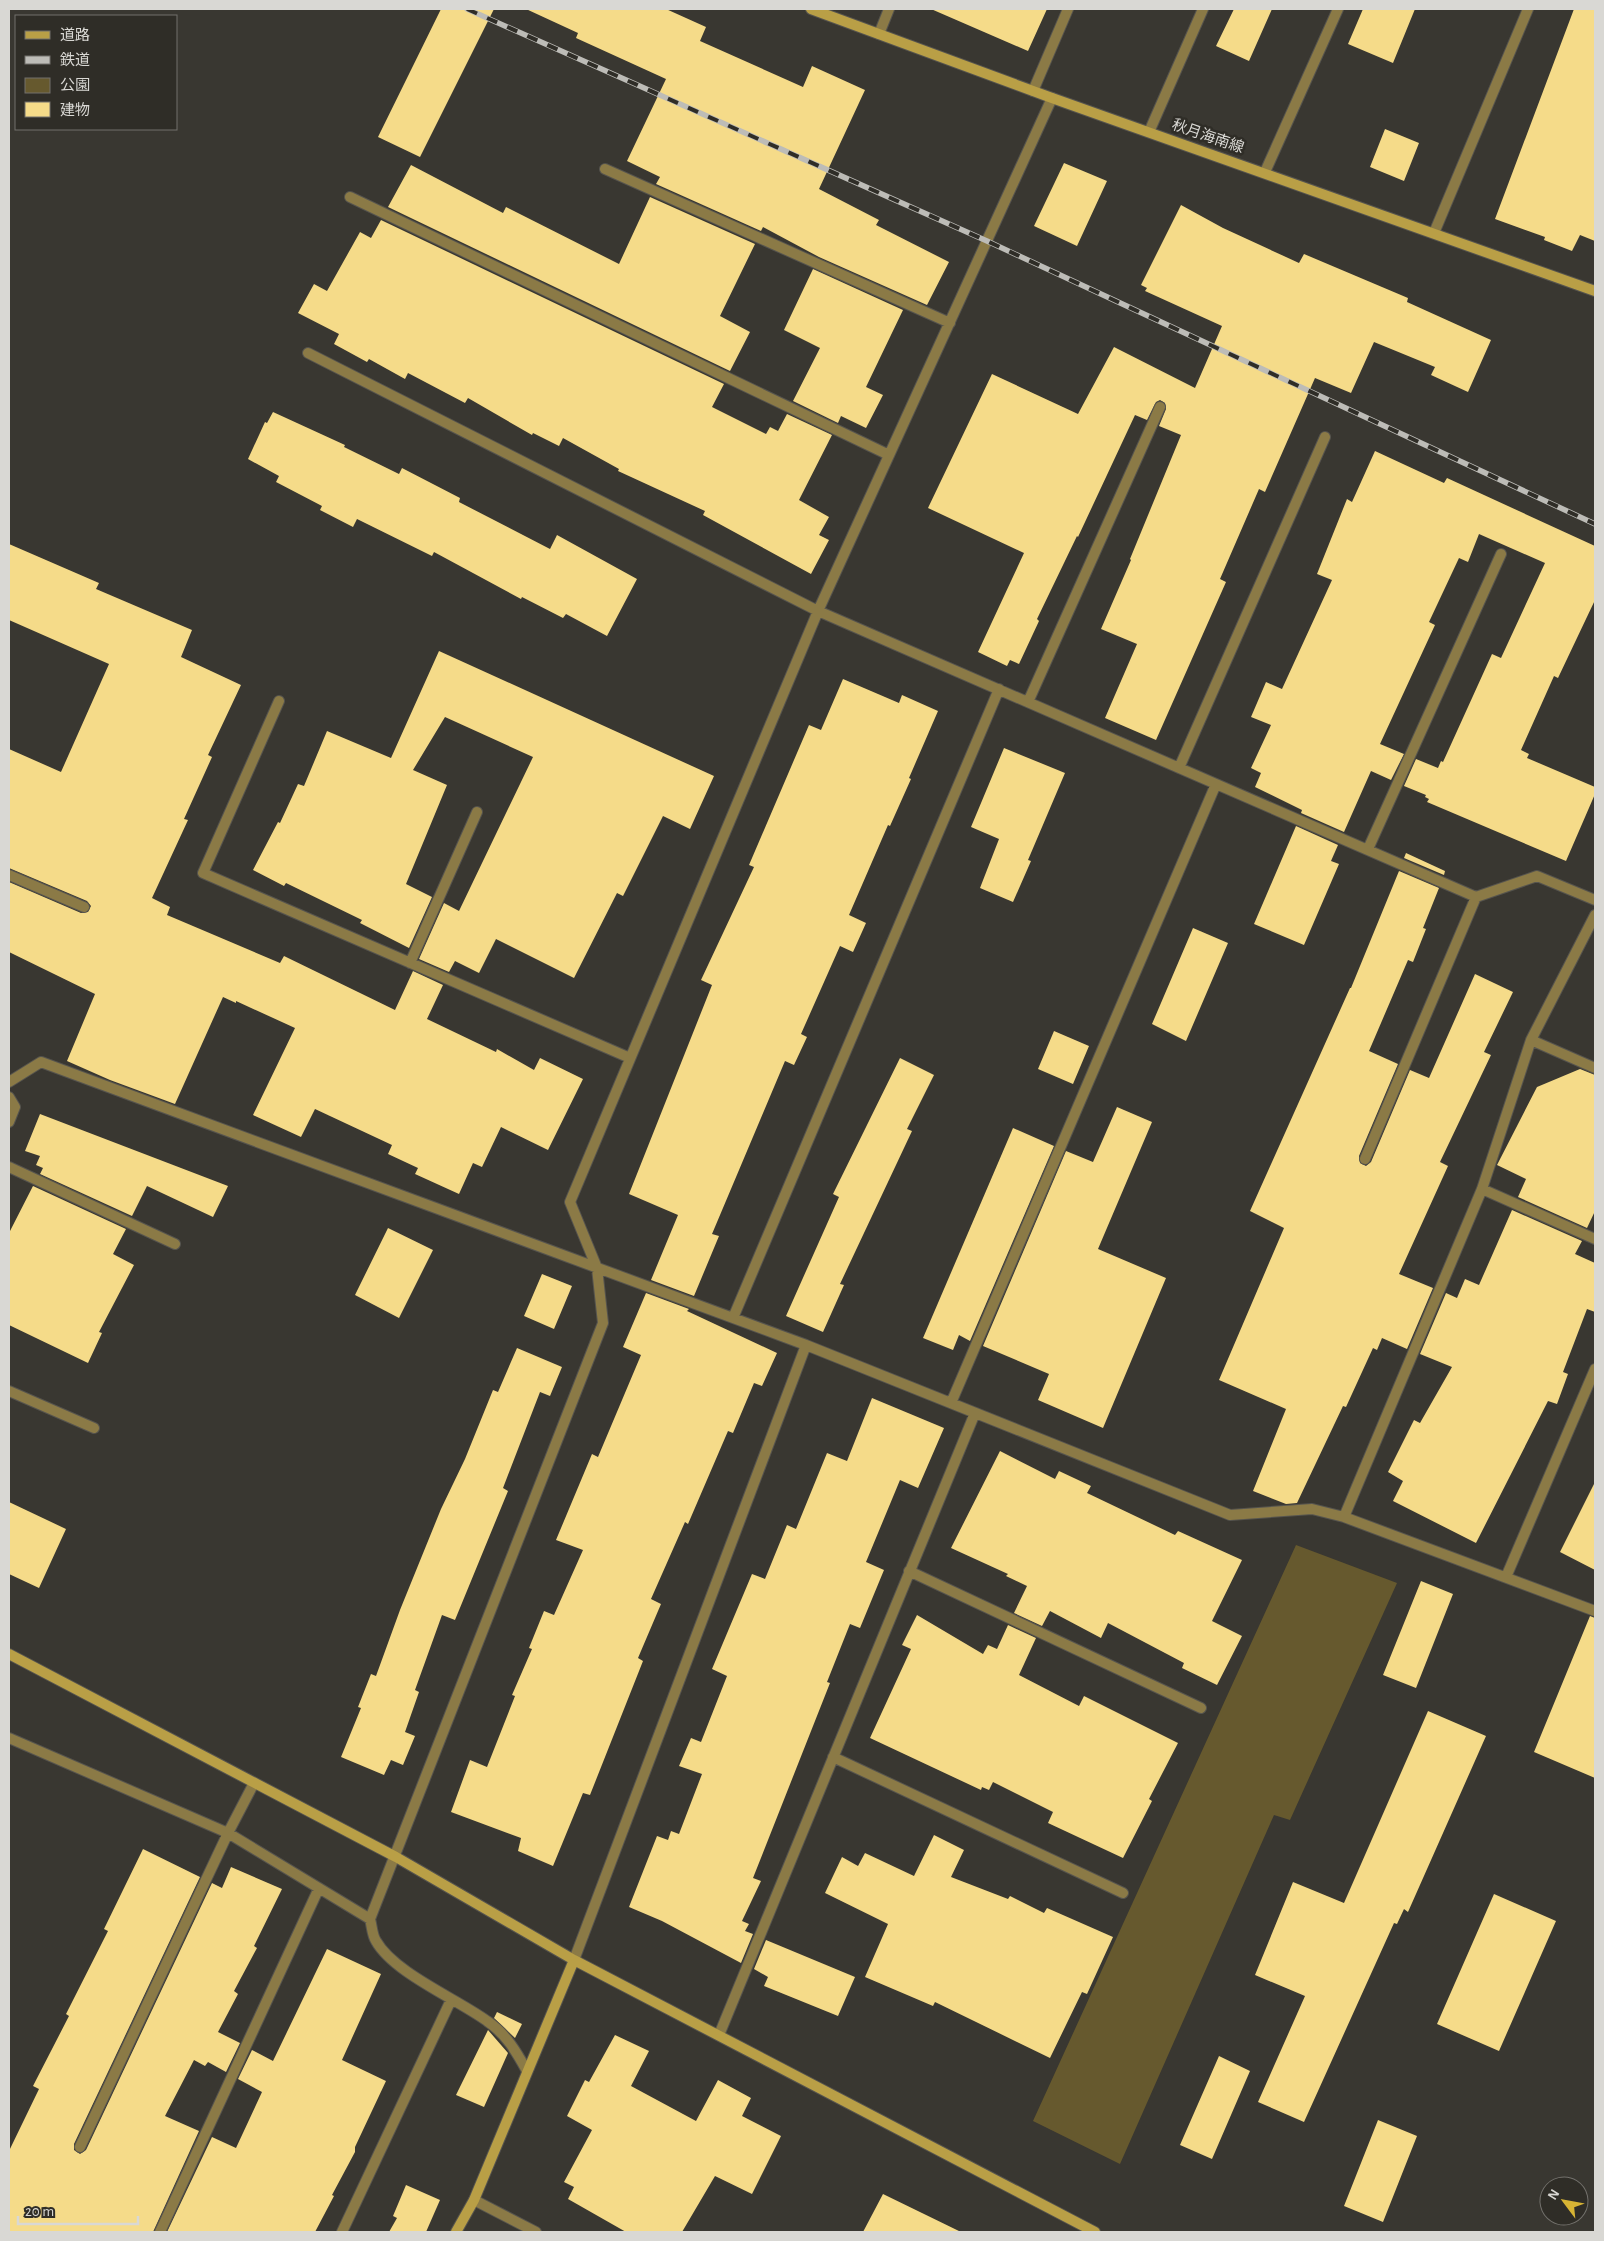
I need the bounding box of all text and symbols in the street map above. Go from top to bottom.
legend [15,15,178,130]
text: 道路 [60,27,90,43]
text: 鉄道 [60,52,90,68]
text: 公園 [60,77,90,93]
text: 建物 [60,102,90,118]
street label: 秋月海南線 [1170,116,1246,156]
north arrow [1539,2176,1589,2226]
text: N [1545,2187,1562,2202]
scale bar [18,2194,138,2226]
text: 20 m [25,2204,54,2219]

